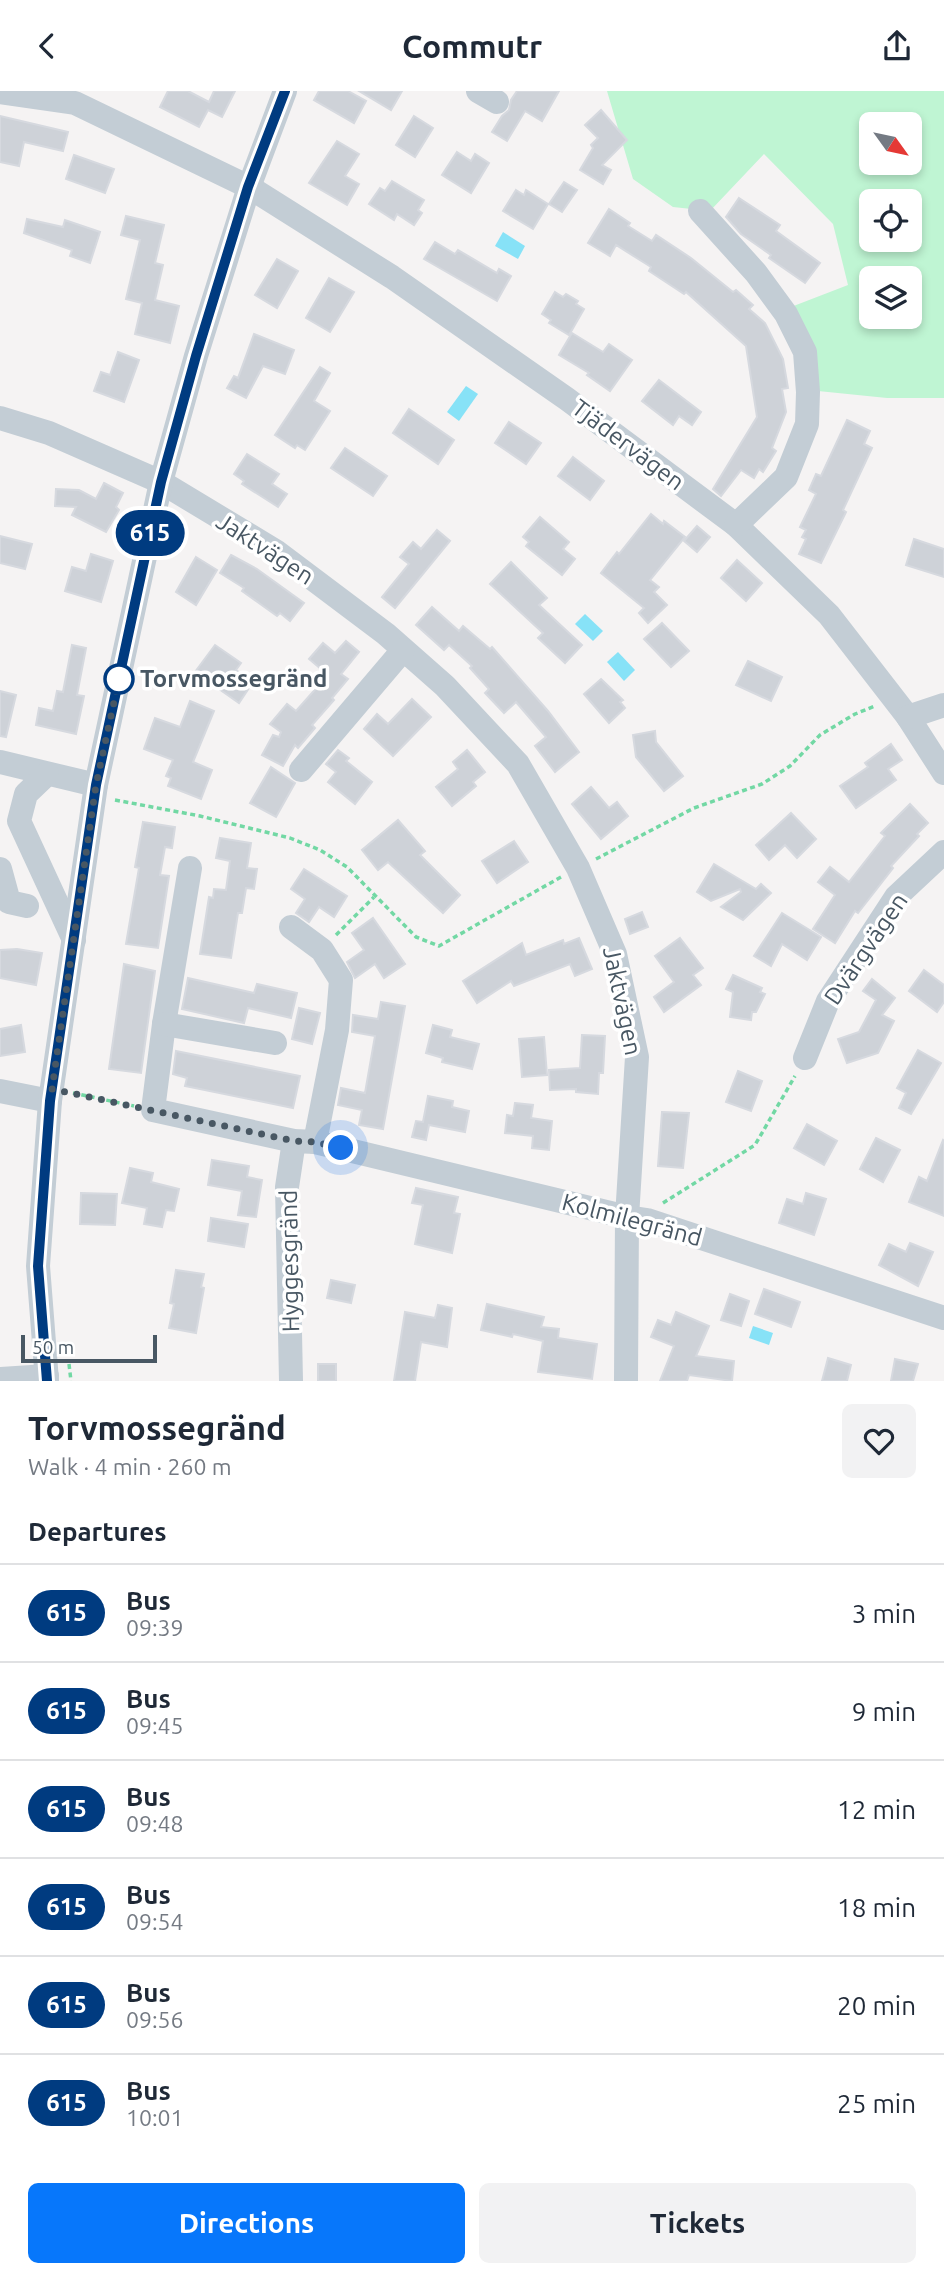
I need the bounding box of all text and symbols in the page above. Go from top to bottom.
icon: back [28,27,66,65]
icon: share [878,27,916,65]
text: Commutr [402,28,542,64]
north arrow [859,112,922,175]
map controls [859,112,922,329]
button: locate [859,189,922,252]
button: layers [859,266,922,329]
street label: Tjädervägen [567,394,690,495]
street label: Jaktvägen [212,507,319,590]
line badge: 615 [110,510,190,556]
text: 615 [130,519,170,546]
marker: Torvmossegränd [104,664,134,694]
place label: Torvmossegränd [140,665,327,692]
street label: Dvärgvägen [818,888,913,1010]
street label: Jaktvägen [598,944,647,1058]
your location [323,1130,358,1165]
street label: Kolmilegränd [559,1188,705,1251]
street label: Hyggesgränd [275,1190,304,1332]
scale bar [21,1332,158,1364]
text: 50 m [32,1336,74,1358]
button: heart [842,1404,916,1478]
text: Torvmossegränd [28,1409,286,1446]
text: Walk · 4 min · 260 m [28,1454,232,1479]
text: Departures [28,1517,166,1546]
text: Bus [126,1586,171,1615]
text: 615 [46,1599,87,1626]
text: 3 min [852,1599,916,1628]
text: 09:39 [126,1615,184,1640]
text: Bus [126,1684,171,1713]
text: 615 [46,1697,87,1724]
text: 9 min [852,1697,916,1726]
text: 09:45 [126,1713,184,1738]
text: Bus [126,1782,171,1811]
text: 615 [46,1795,87,1822]
text: 12 min [837,1795,916,1824]
text: 09:48 [126,1811,184,1836]
text: Bus [126,1880,171,1909]
text: 615 [46,1893,87,1920]
text: 18 min [837,1893,916,1922]
text: 09:54 [126,1909,184,1934]
text: Bus [126,1978,171,2007]
text: 615 [46,1991,87,2018]
text: 20 min [837,1991,916,2020]
text: 09:56 [126,2007,184,2032]
text: Bus [126,2076,171,2105]
text: 615 [46,2089,87,2116]
text: 25 min [837,2089,916,2118]
text: 10:01 [126,2105,184,2130]
button: Directions [28,2183,465,2263]
button: Tickets [479,2183,916,2263]

